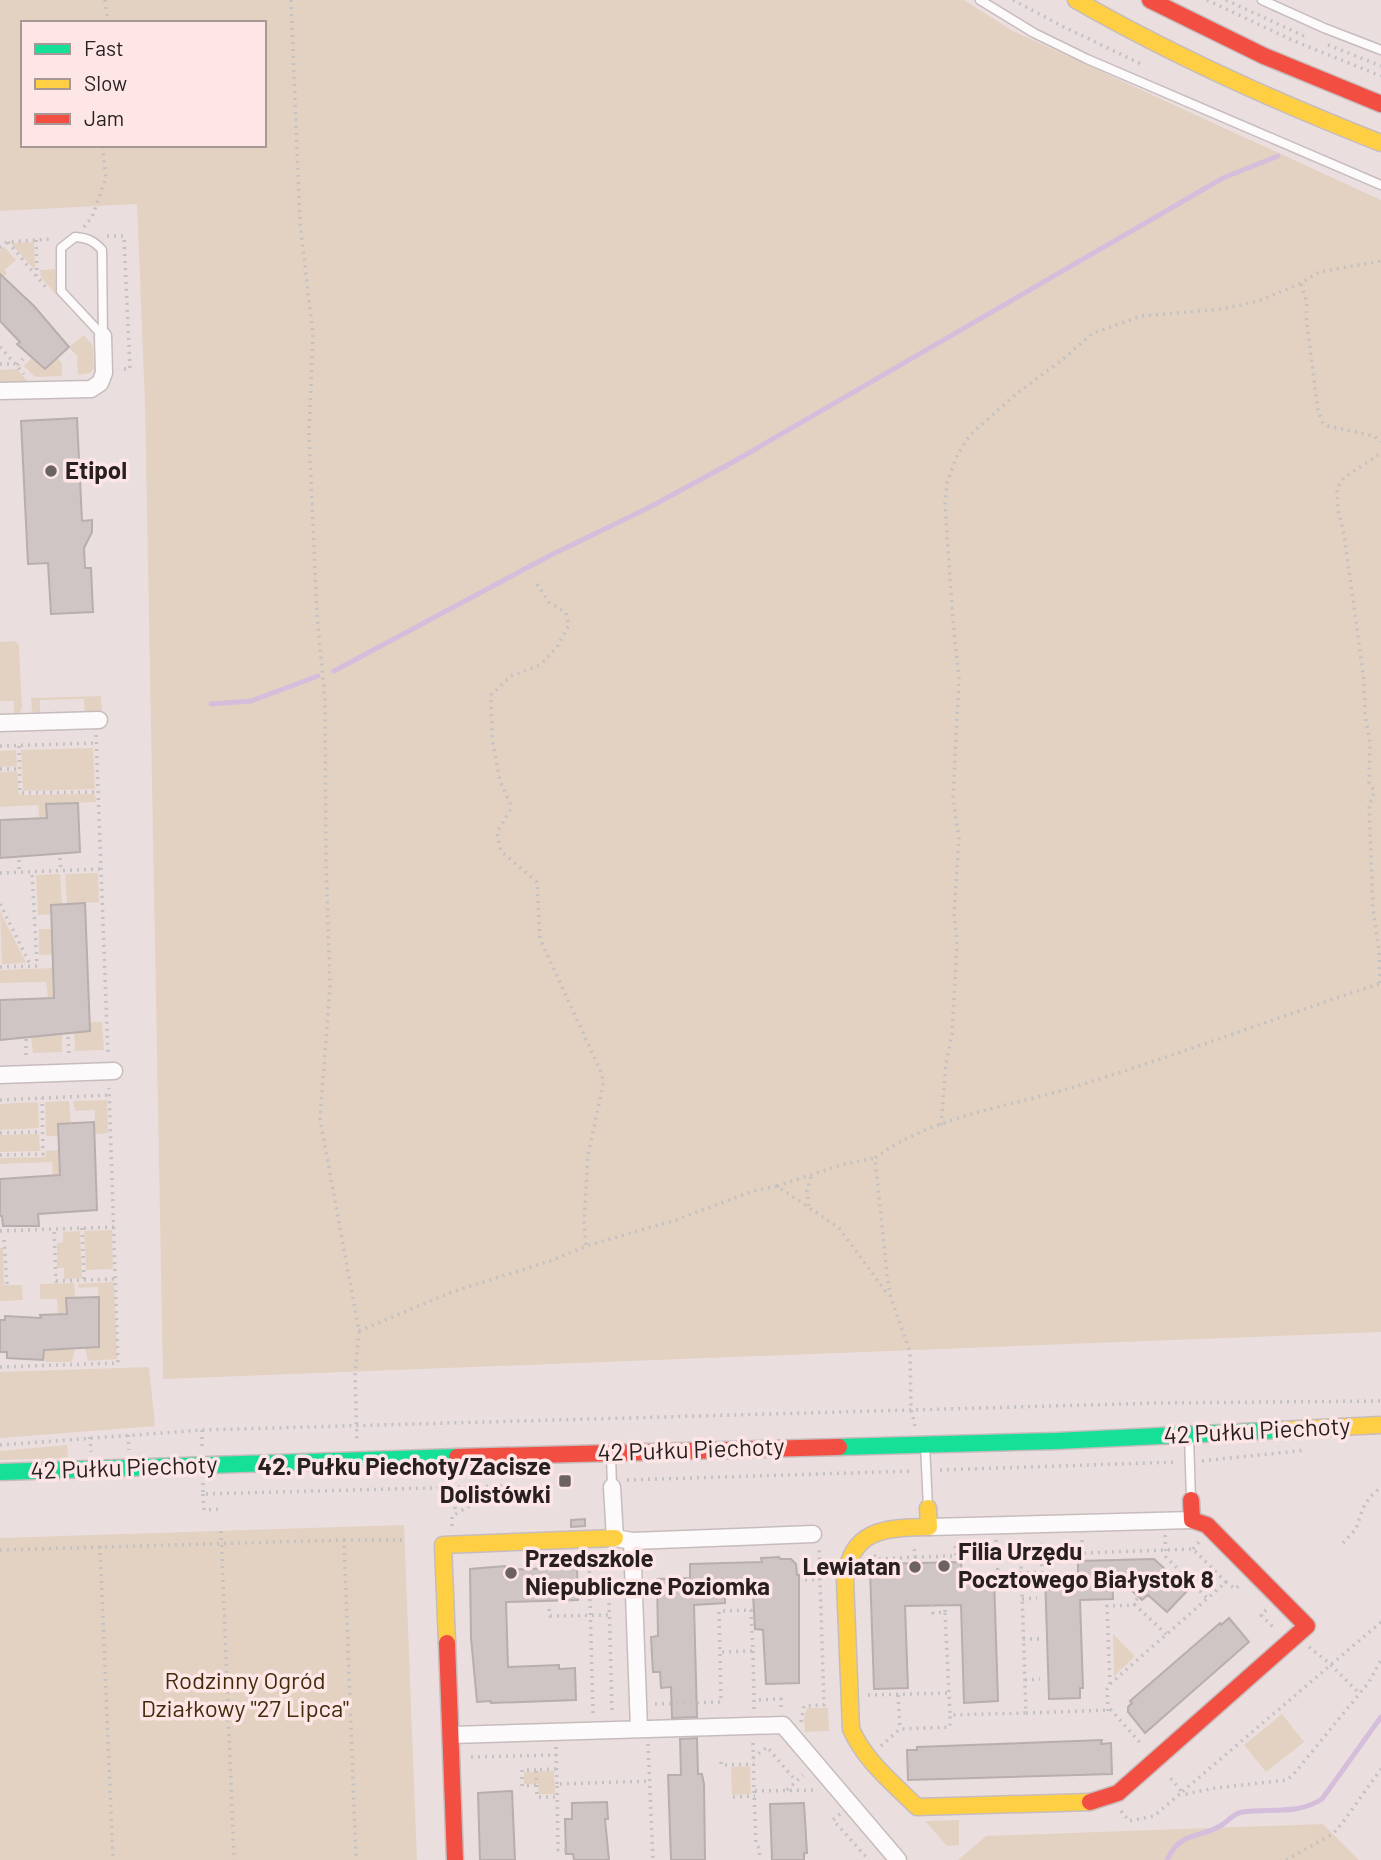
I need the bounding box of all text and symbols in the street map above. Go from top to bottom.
legend [21,21,266,147]
text: Fast [84,35,124,60]
text: Slow [84,70,127,95]
text: Jam [84,105,124,130]
place label: Etipol [65,455,127,484]
marker: Etipol [43,463,59,479]
street label: 42 Pułku Piechoty [1163,1410,1351,1449]
street label: 42 Pułku Piechoty [597,1431,785,1466]
street label: 42 Pułku Piechoty [30,1449,218,1484]
place label: 42. Pułku Piechoty/Zacisze Dolistówki [258,1451,551,1508]
marker: 42. Pułku Piechoty/Zacisze Dolistówki [557,1473,573,1489]
place label: Filia Urzędu Pocztowego Białystok 8 [958,1536,1214,1593]
place label: Przedszkole Niepubliczne Poziomka [525,1543,770,1600]
place label: Lewiatan [803,1551,901,1580]
marker: Filia Urzędu Pocztowego Białystok 8 [936,1558,952,1574]
marker: Lewiatan [907,1559,923,1575]
marker: Przedszkole Niepubliczne Poziomka [503,1565,519,1581]
park label: Rodzinny Ogród Działkowy "27 Lipca" [141,1665,349,1722]

